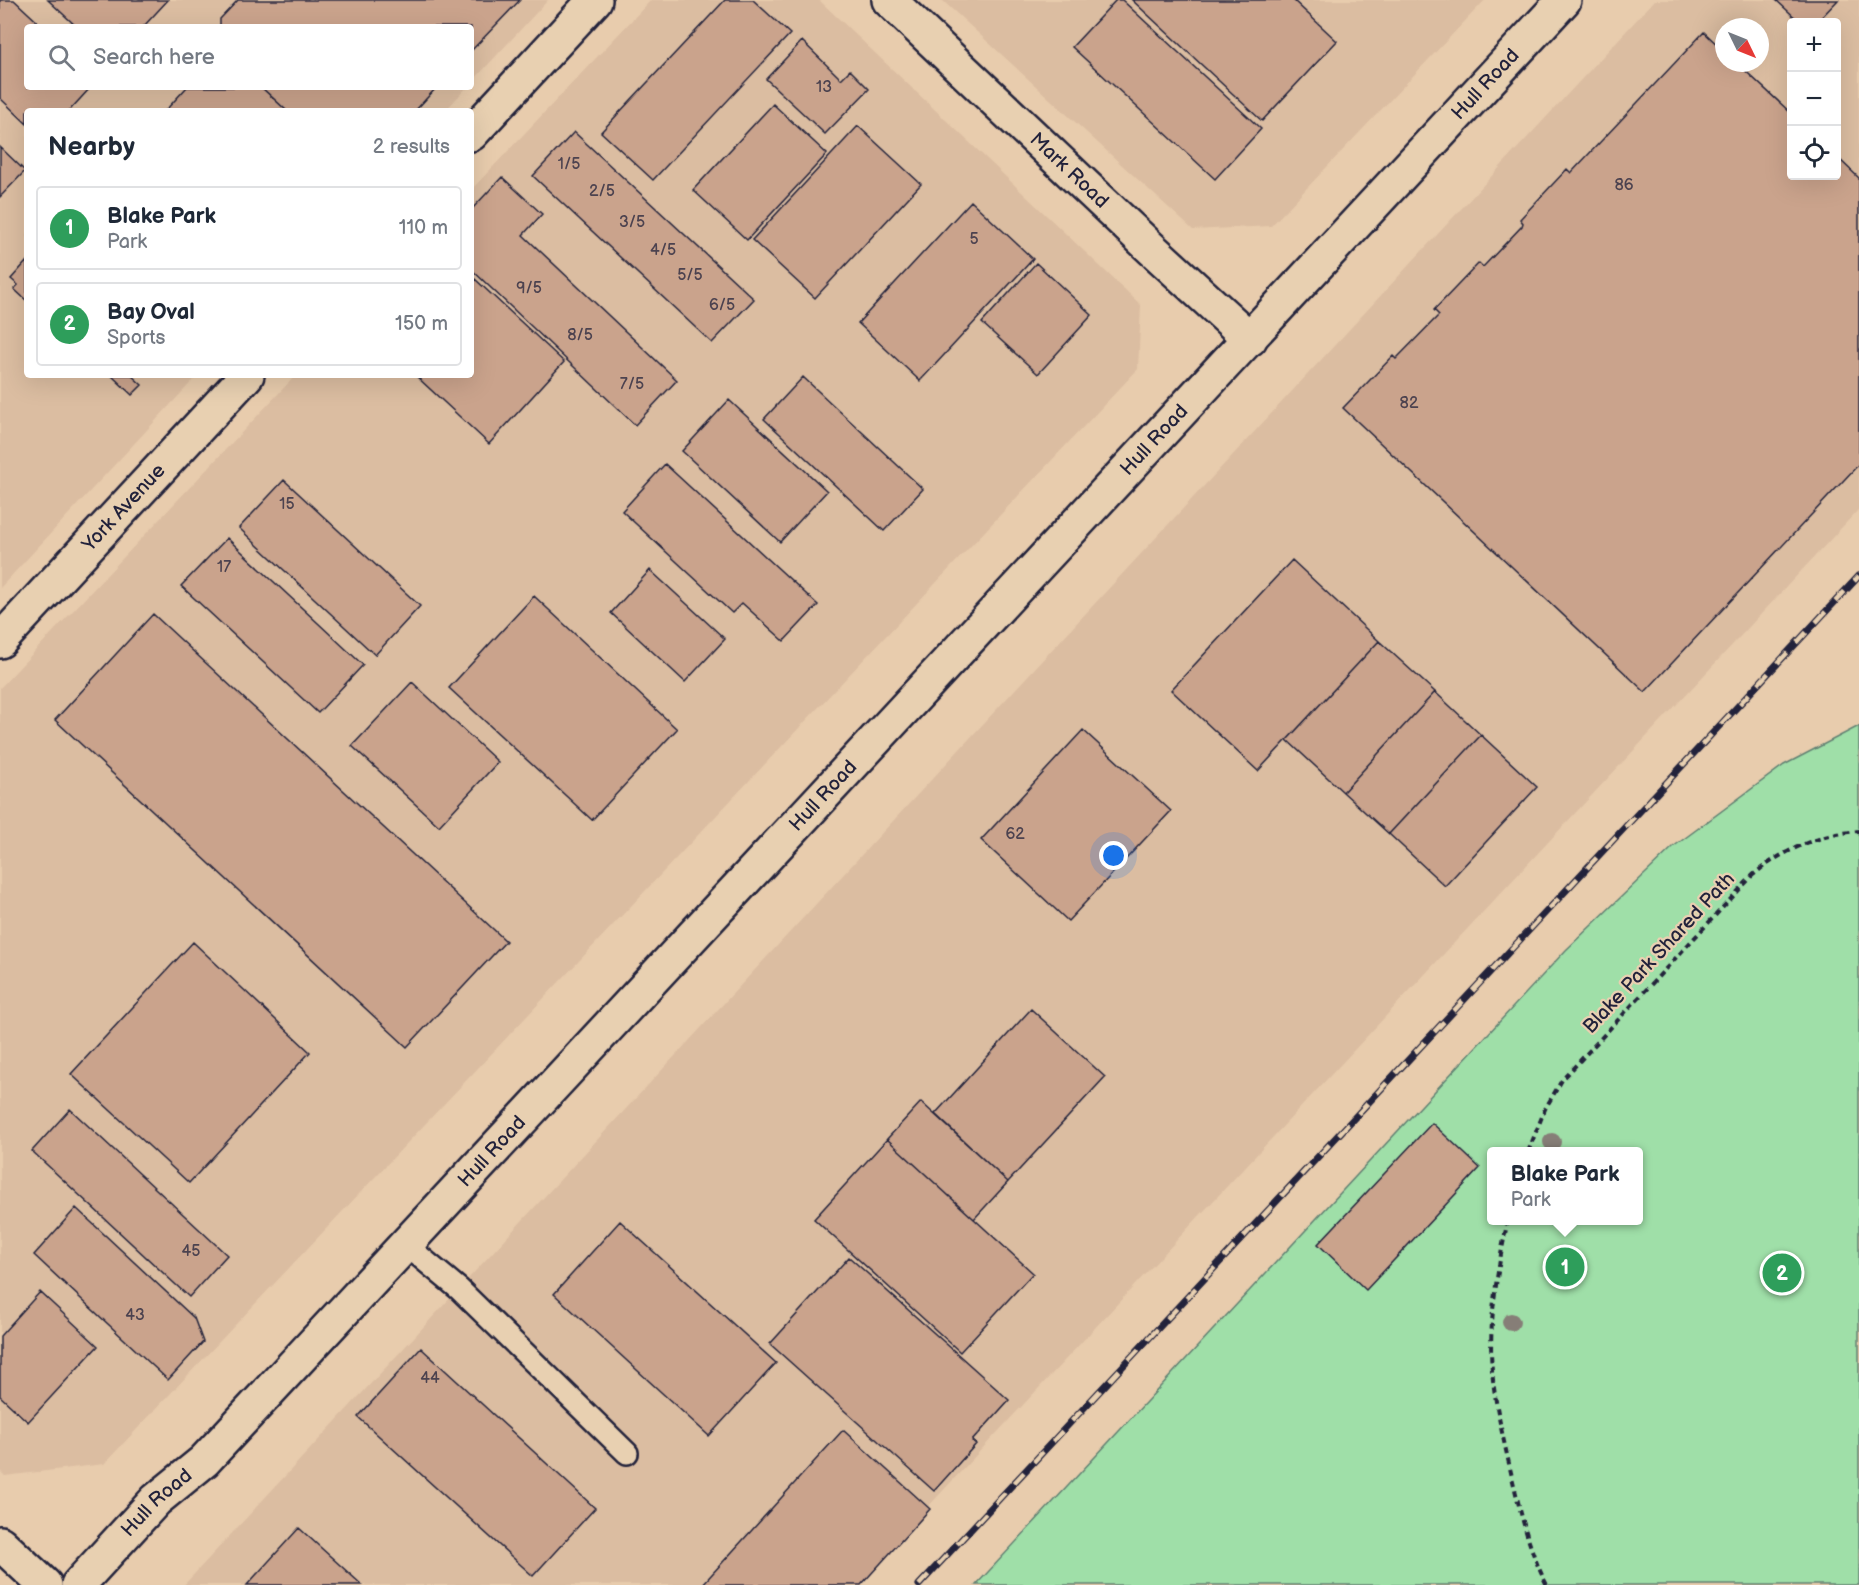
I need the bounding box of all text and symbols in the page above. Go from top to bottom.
north arrow [1715,18,1769,72]
map controls [1787,18,1841,180]
button: + [1787,18,1841,72]
search box [24,24,474,90]
icon: search [45,41,78,74]
text: Search here [93,44,215,71]
street label: Hull Road [1447,44,1524,125]
button: − [1787,72,1841,126]
house number: 13 [816,78,832,97]
button: locate [1787,126,1841,180]
street label: Mark Road [1025,128,1113,213]
text: Nearby [48,132,135,163]
text: 2 results [373,135,450,159]
house number: 1/5 [558,155,580,174]
house number: 86 [1614,176,1634,195]
house number: 2/5 [589,182,615,201]
text: Blake Park [107,203,216,230]
house number: 3/5 [619,213,645,232]
text: 1 [65,216,74,240]
text: 110 m [399,216,448,240]
text: Park [107,230,147,254]
house number: 5 [969,230,979,249]
house number: 4/5 [650,241,676,260]
house number: 5/5 [677,266,703,285]
house number: 9/5 [516,279,542,298]
house number: 6/5 [709,296,735,315]
text: Bay Oval [107,299,195,326]
text: 2 [64,312,75,336]
text: 150 m [395,312,448,336]
text: Sports [107,326,165,350]
house number: 8/5 [567,326,593,345]
house number: 7/5 [620,375,644,394]
house number: 82 [1400,394,1419,413]
street label: Hull Road [1115,400,1193,481]
street label: York Avenue [77,459,170,557]
house number: 15 [279,495,295,514]
house number: 17 [217,558,231,577]
street label: Hull Road [784,755,862,836]
house number: 62 [1005,825,1025,844]
your location [1099,841,1128,870]
street label: Blake Park Shared Path [1578,867,1740,1039]
street label: Hull Road [453,1111,531,1192]
popup [1487,1147,1643,1225]
text: Blake Park [1510,1161,1620,1188]
text: Park [1510,1188,1551,1212]
house number: 45 [182,1242,200,1261]
pin: 1 [1546,1244,1584,1290]
pin: 2 [1762,1250,1802,1296]
house number: 43 [125,1306,145,1325]
house number: 44 [420,1369,440,1388]
street label: Hull Road [116,1464,197,1542]

